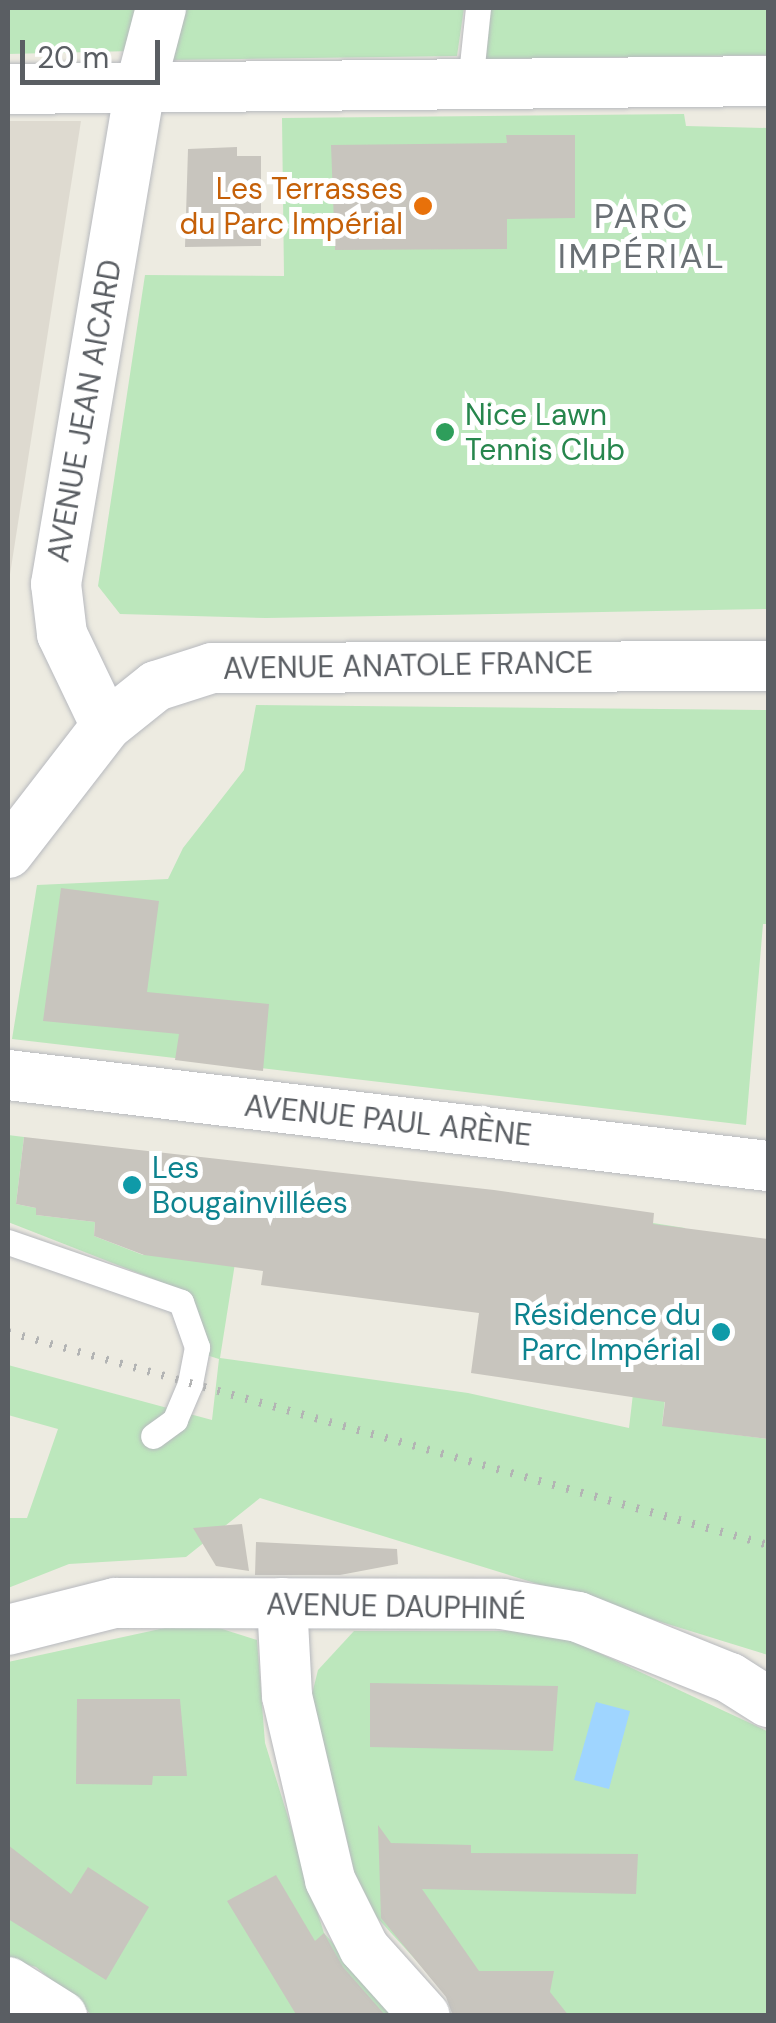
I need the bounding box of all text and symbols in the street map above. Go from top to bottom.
scale bar [25,20,165,82]
text: 20 m [37,38,109,77]
place label: Les Terrasses du Parc Impérial [179,171,403,242]
marker: Les Terrasses du Parc Impérial [412,195,434,217]
district label: PARC IMPÉRIAL [558,195,726,277]
street label: AVENUE JEAN AICARD [41,257,129,565]
place label: Nice Lawn Tennis Club [465,397,625,468]
marker: Nice Lawn Tennis Club [434,421,456,443]
street label: AVENUE ANATOLE FRANCE [223,645,593,687]
street label: AVENUE PAUL ARÈNE [242,1088,534,1154]
place label: Les Bougainvillées [152,1150,348,1220]
marker: Les Bougainvillées [121,1174,143,1196]
place label: Résidence du Parc Impérial [514,1297,701,1368]
marker: Résidence du Parc Impérial [710,1321,732,1343]
street label: AVENUE DAUPHINÉ [266,1587,526,1627]

